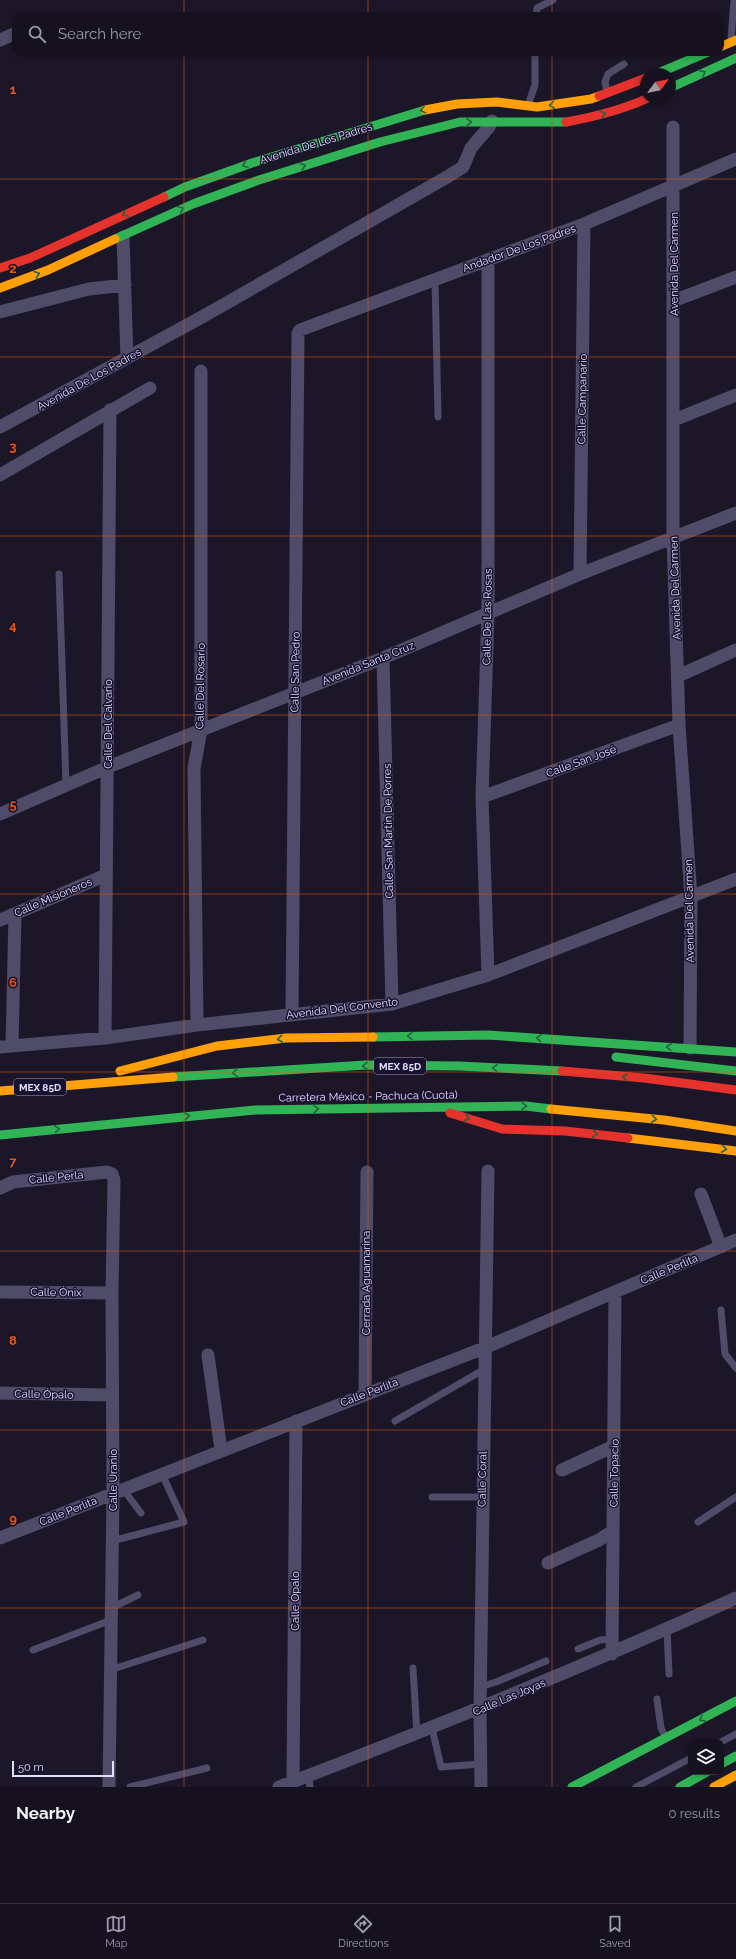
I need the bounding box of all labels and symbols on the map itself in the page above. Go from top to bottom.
north arrow [640,68,676,104]
one-way arrow [699,70,706,78]
text: 1 [10,82,17,97]
one-way arrow [549,100,555,109]
one-way arrow [420,106,426,114]
one-way arrow [599,111,606,119]
one-way arrow [466,117,472,126]
street label: Avenida De Los Padres [258,120,374,167]
one-way arrow [242,161,249,169]
one-way arrow [299,162,306,171]
one-way arrow [176,206,184,214]
one-way arrow [122,209,130,217]
street label: Avenida Del Carmen [668,212,681,316]
street label: Andador De Los Padres [461,222,578,275]
text: 2 [9,261,17,276]
one-way arrow [33,271,40,279]
street label: Avenida De Los Padres [35,345,143,413]
street label: Calle Campanario [575,353,590,444]
text: 3 [9,439,17,454]
street label: Avenida Del Carmen [667,536,684,640]
street label: Calle De Las Rosas [480,569,495,665]
text: 4 [9,618,17,633]
street label: Calle San Pedro [288,631,303,713]
street label: Avenida Santa Cruz [320,639,417,688]
street label: Calle Del Rosario [193,642,208,729]
street label: Calle Del Calvario [102,679,115,769]
street label: Calle San José [544,743,619,780]
street label: Calle San Martín De Porres [381,763,396,899]
text: 5 [9,797,17,812]
street label: Avenida Del Carmen [682,859,697,963]
street label: Calle Misioneros [12,875,94,920]
text: 6 [9,975,17,990]
street label: Avenida Del Convento [285,995,399,1022]
one-way arrow [407,1032,413,1040]
one-way arrow [277,1034,283,1043]
one-way arrow [536,1034,542,1043]
one-way arrow [666,1042,672,1051]
road number: MEX 85D [374,1058,426,1074]
one-way arrow [362,1061,368,1070]
one-way arrow [492,1064,498,1073]
one-way arrow [232,1068,238,1077]
one-way arrow [622,1072,628,1081]
road number: MEX 85D [14,1079,66,1095]
street label: Carretera México - Pachuca (Cuota) [278,1088,458,1105]
one-way arrow [521,1102,527,1111]
one-way arrow [313,1105,319,1113]
one-way arrow [184,1112,190,1121]
one-way arrow [463,1113,470,1122]
one-way arrow [651,1114,657,1123]
one-way arrow [54,1125,60,1134]
one-way arrow [592,1129,598,1138]
one-way arrow [721,1144,727,1153]
text: 7 [9,1154,17,1169]
street label: Calle Perla [28,1168,84,1187]
street label: Cerrada Aguamarina [360,1231,373,1335]
street label: Calle Perlita [639,1252,700,1287]
street label: Calle Ónix [30,1285,82,1299]
text: 8 [9,1333,17,1348]
street label: Calle Perlita [338,1375,400,1409]
street label: Calle Ópalo [14,1386,74,1402]
street label: Calle Topacio [607,1438,622,1507]
street label: Calle Uranio [107,1448,120,1511]
street label: Calle Coral [476,1451,489,1507]
street label: Calle Perlita [38,1494,99,1529]
text: 9 [9,1511,17,1526]
street label: Calle Ópalo [288,1571,302,1631]
street label: Calle Las Joyas [471,1676,547,1719]
one-way arrow [698,1714,706,1722]
scale bar [12,1759,114,1778]

